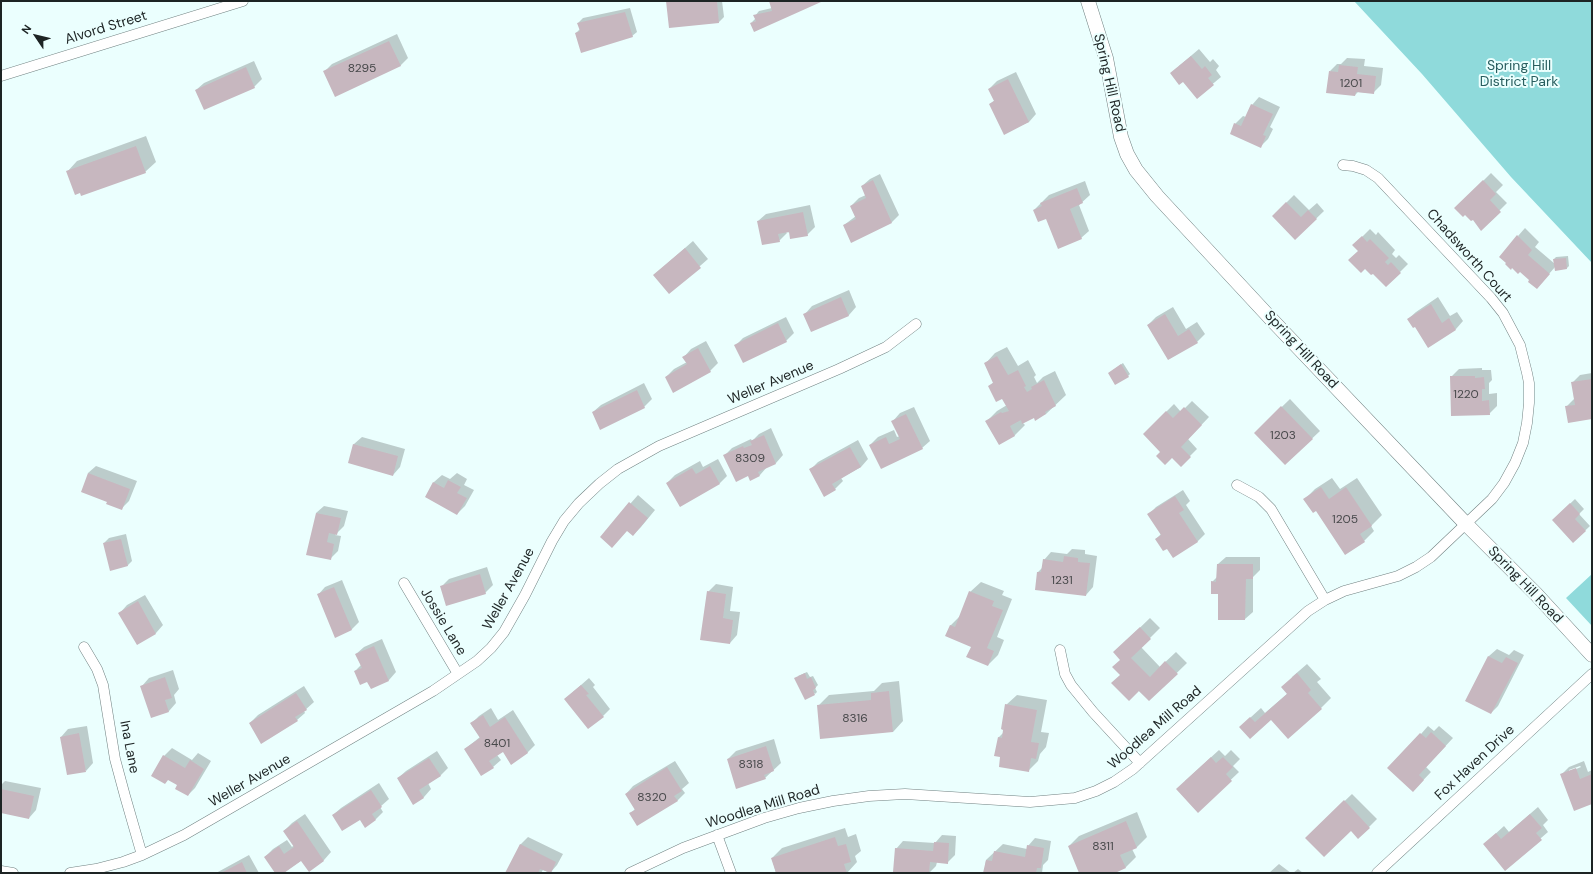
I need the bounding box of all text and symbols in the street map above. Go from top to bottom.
street label: Alvord Street [63,8,149,48]
north arrow [16,16,56,56]
text: N [18,22,34,36]
street label: Spring Hill Road [1090,32,1128,134]
park label: Spring Hill District Park [1480,58,1558,90]
house number: 8295 [348,62,376,76]
house number: 1201 [1340,77,1362,91]
street label: Chadsworth Court [1423,206,1515,306]
street label: Spring Hill Road [1261,308,1341,392]
street label: Weller Avenue [726,357,816,409]
house number: 1220 [1453,388,1479,402]
house number: 1203 [1270,429,1296,443]
house number: 8309 [735,452,765,466]
house number: 1205 [1332,513,1358,527]
street label: Spring Hill Road [1484,543,1566,627]
street label: Weller Avenue [479,545,539,633]
house number: 1231 [1051,574,1073,588]
street label: Jossie Lane [416,585,470,659]
street label: Woodlea Mill Road [1105,683,1205,773]
house number: 8316 [842,712,868,726]
street label: Ina Lane [116,719,142,775]
street label: Fox Haven Drive [1432,722,1518,804]
house number: 8401 [484,737,510,751]
street label: Weller Avenue [206,751,294,811]
house number: 8318 [738,758,764,772]
street label: Woodlea Mill Road [704,782,822,832]
house number: 8320 [637,791,667,805]
house number: 8311 [1092,840,1114,854]

